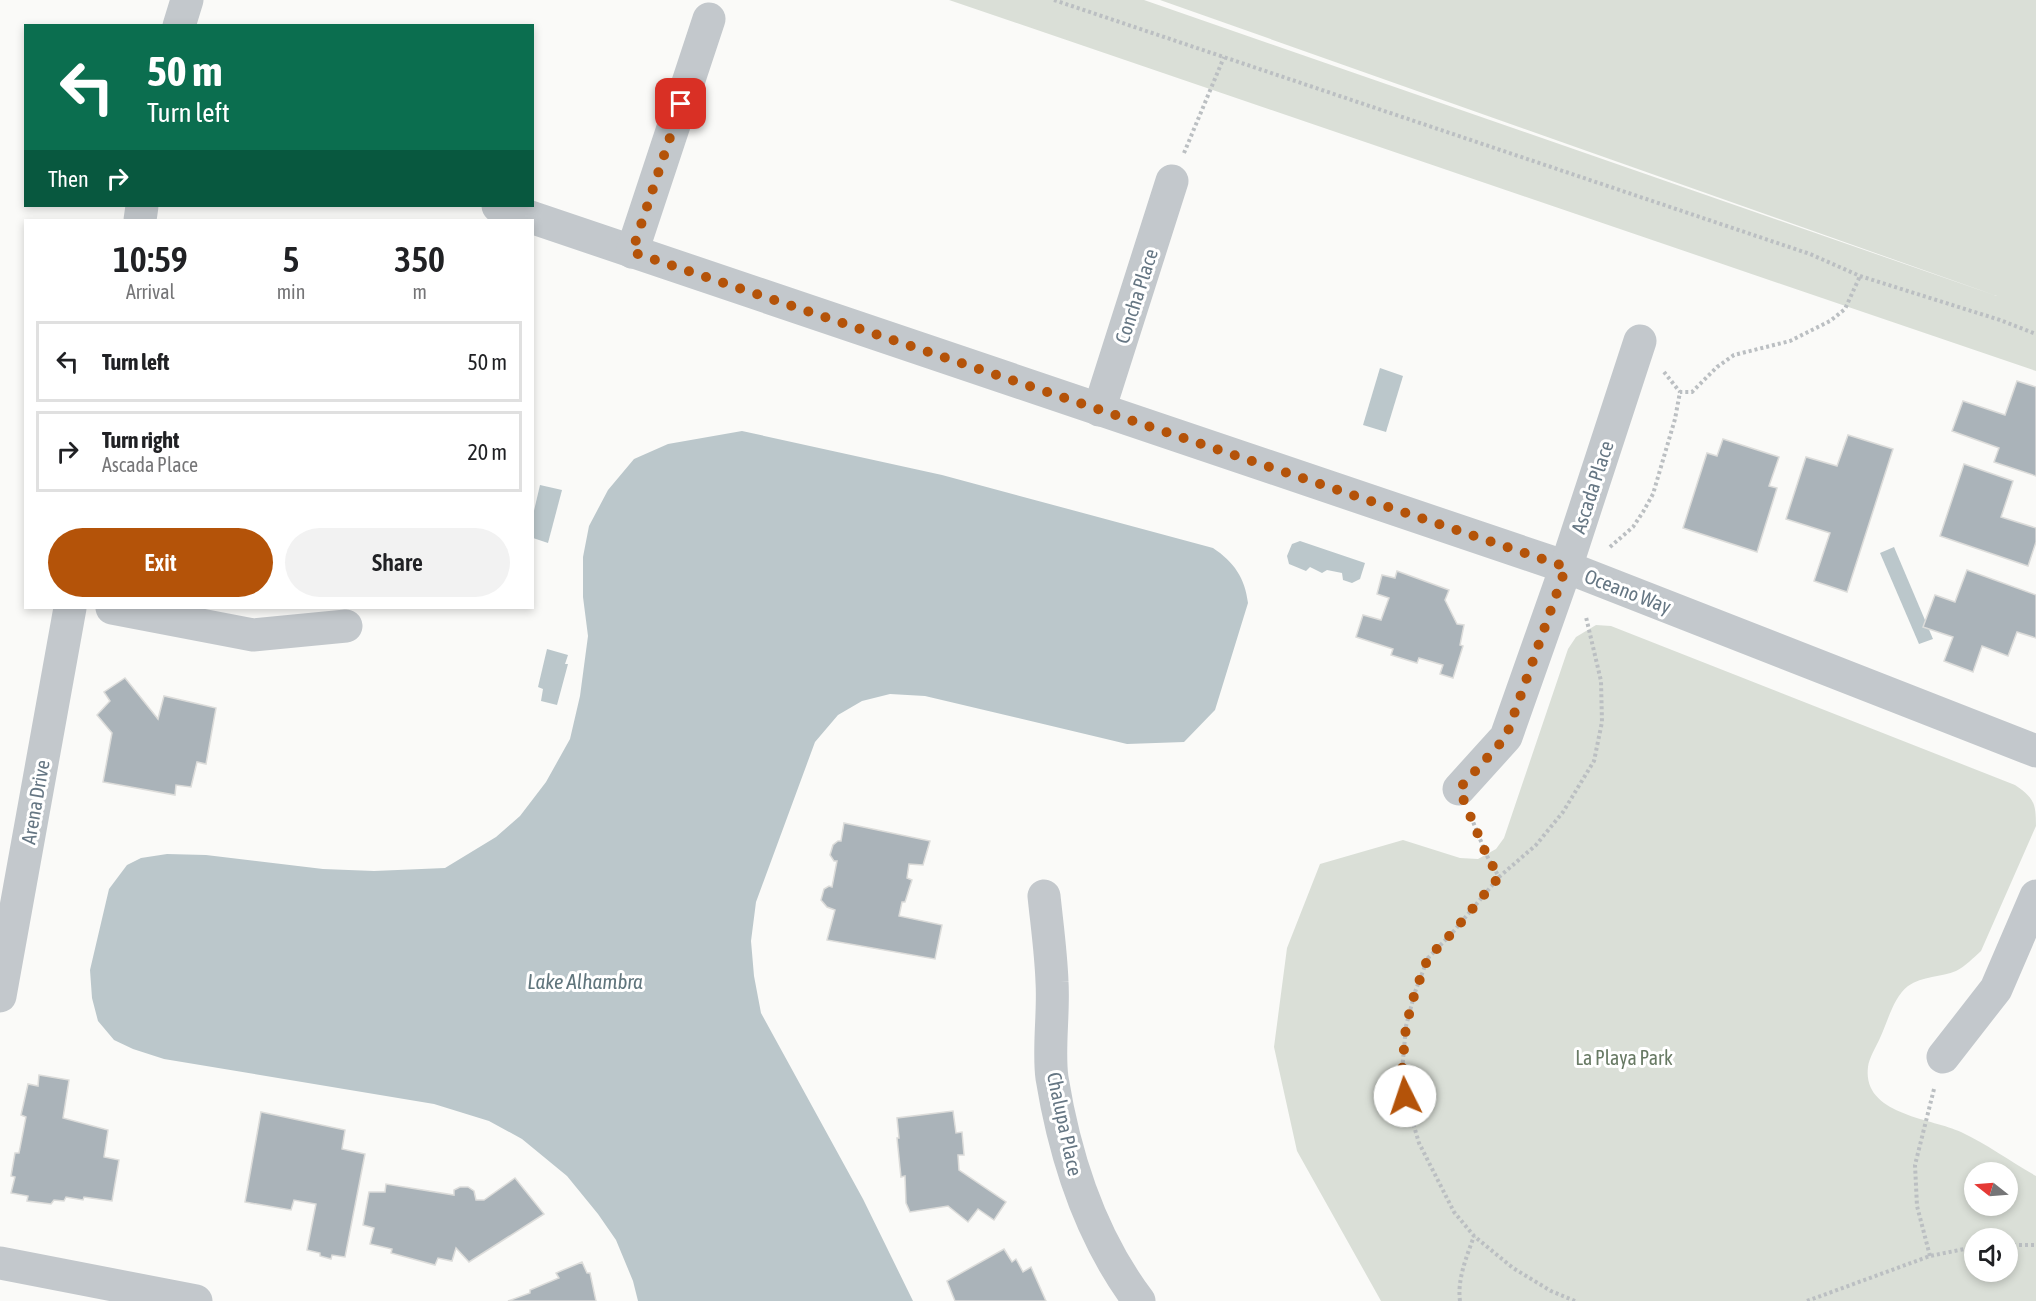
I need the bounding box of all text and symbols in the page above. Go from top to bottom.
text: 50 m [147,47,222,95]
icon: left [48,48,126,126]
pin [655,78,706,129]
icon: arrive [664,87,697,120]
text: Turn left [147,97,230,128]
icon: right [101,162,134,195]
text: Then [48,166,89,192]
text: 10:59 [113,238,188,280]
text: 5 [283,238,299,280]
text: 350 [394,238,445,280]
street label: Concha Place [1110,246,1162,346]
text: Arrival [126,280,175,303]
text: min [277,280,305,303]
text: m [412,280,427,303]
icon: left [51,345,84,378]
text: Turn left [102,349,169,375]
text: 50 m [467,349,507,375]
text: Turn right [102,427,179,453]
icon: right [51,435,84,468]
street label: Ascada Place [1566,438,1618,536]
text: 20 m [467,439,507,465]
text: Ascada Place [102,453,198,476]
button: Exit [48,528,273,597]
button: Share [285,528,510,597]
street label: Oceano Way [1582,564,1674,618]
street label: Arena Drive [16,758,54,846]
water label: Lake Alhambra [527,969,643,993]
park label: La Playa Park [1575,1046,1673,1069]
position arrow [1373,1064,1437,1128]
street label: Chalupa Place [1043,1070,1087,1178]
north arrow [1964,1162,2018,1216]
map controls [1964,1162,2018,1282]
button: sound [1964,1228,2018,1282]

